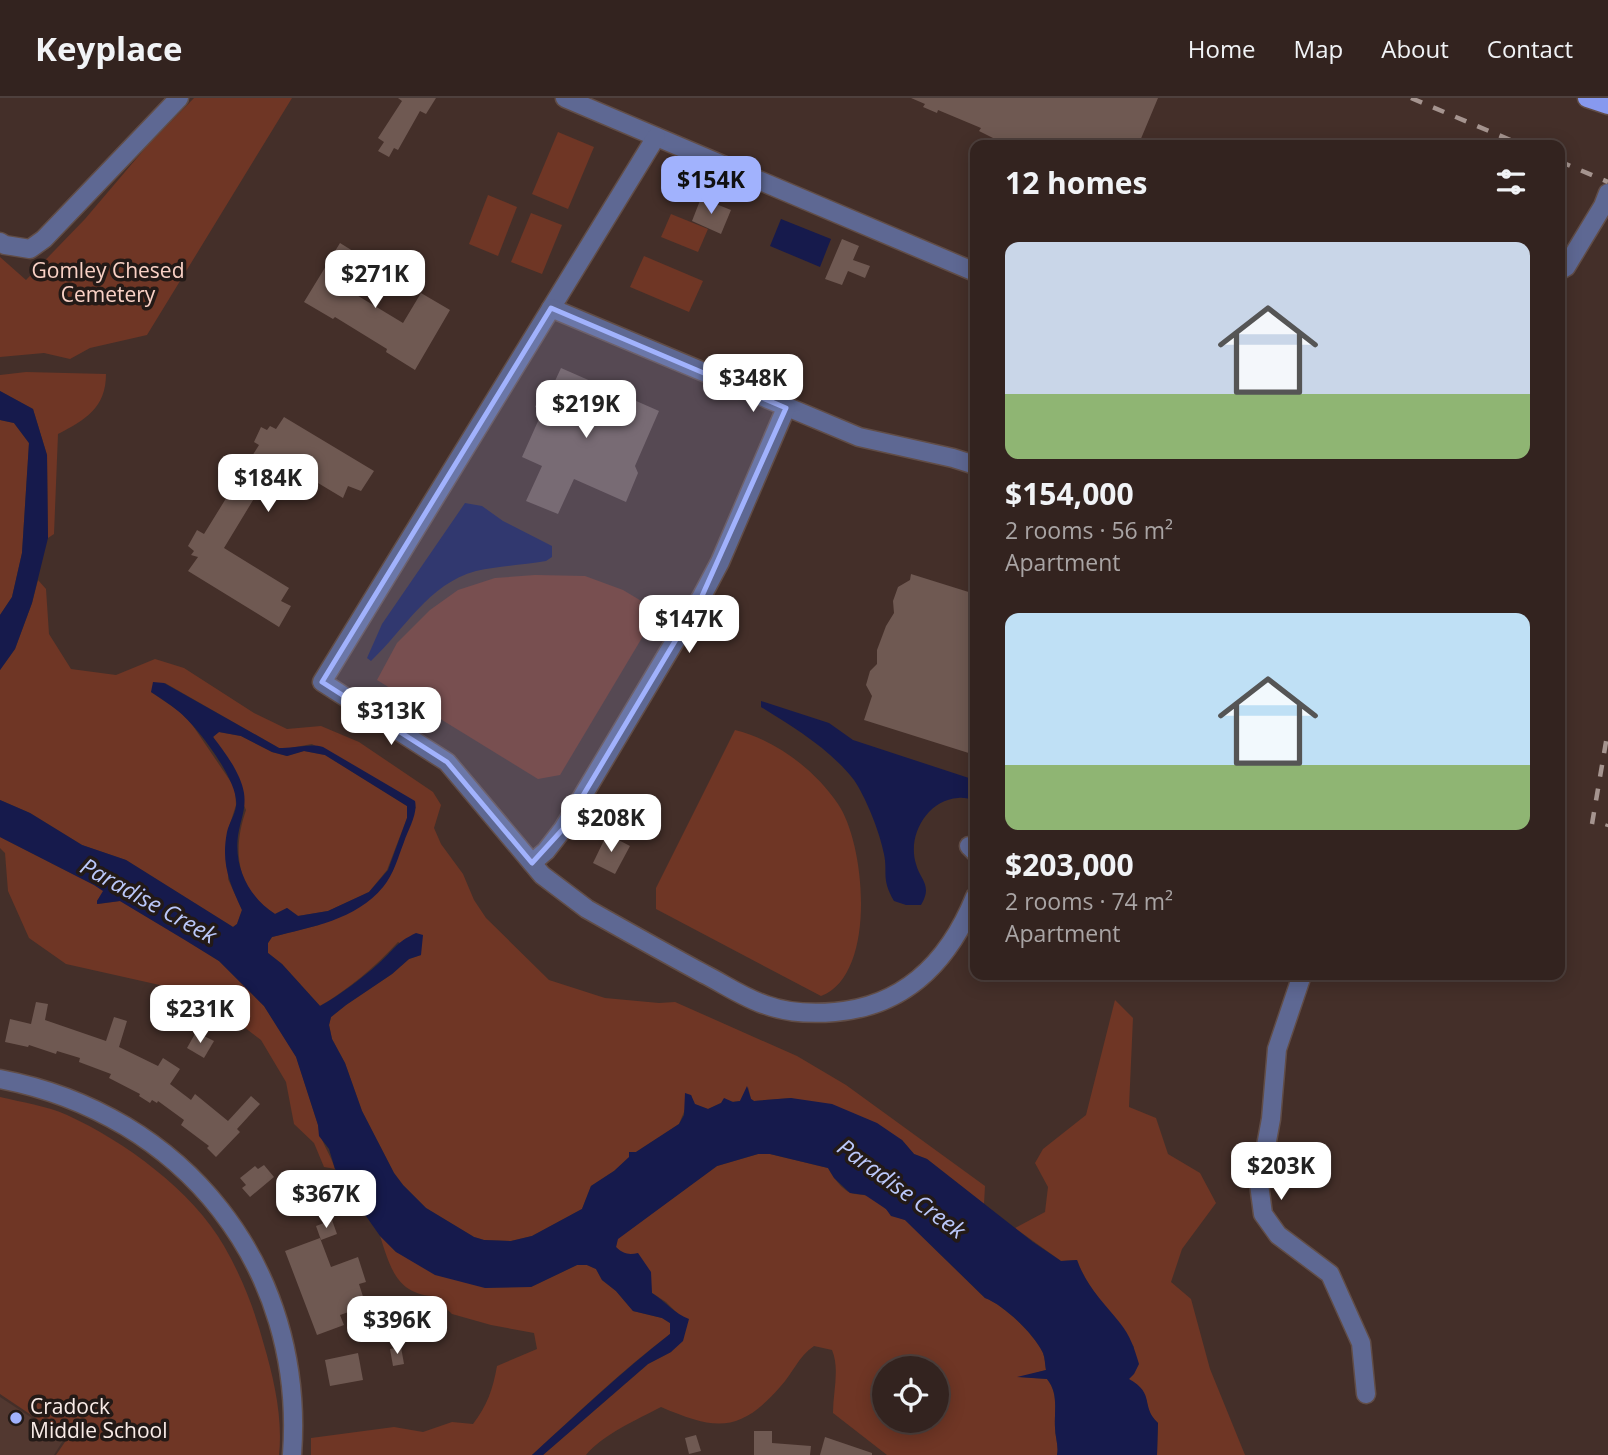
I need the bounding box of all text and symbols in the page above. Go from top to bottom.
text: Keyplace [35,26,183,71]
text: Home [1188,32,1256,65]
text: Map [1294,32,1343,65]
text: About [1381,32,1449,65]
text: Contact [1487,32,1573,65]
pin: $154K [662,156,760,216]
text: 12 homes [1005,162,1148,203]
text: $154K [677,163,745,195]
icon: filters [1492,163,1530,201]
pin: $271K [326,250,424,310]
park label: Gomley Chesed Cemetery [32,256,184,308]
text: $271K [341,257,409,289]
icon: home [1205,287,1331,413]
pin: $348K [704,354,802,414]
text: $348K [719,361,787,393]
pin: $219K [537,380,635,440]
text: $219K [552,387,620,419]
pin: $184K [219,454,317,514]
text: $184K [234,461,302,493]
text: $154,000 [1005,473,1134,514]
text: 2 rooms · 56 m² [1005,514,1173,546]
text: Apartment [1005,546,1121,578]
pin: $147K [640,596,738,655]
text: $147K [655,602,723,634]
icon: home [1205,658,1331,784]
pin: $313K [342,688,440,747]
text: $313K [357,694,425,726]
pin: $208K [562,794,660,854]
text: $208K [577,801,645,833]
text: $203,000 [1005,844,1134,885]
water label: Paradise Creek [75,849,224,951]
text: 2 rooms · 74 m² [1005,885,1173,917]
text: Apartment [1005,917,1121,949]
pin: $231K [151,986,249,1045]
text: $231K [166,992,234,1024]
water label: Paradise Creek [831,1131,973,1246]
pin: $203K [1232,1142,1330,1202]
text: $203K [1247,1149,1315,1181]
pin: $367K [277,1170,375,1230]
text: $367K [292,1177,360,1209]
pin: $396K [348,1296,446,1356]
text: $396K [363,1303,431,1335]
map controls [872,1356,949,1433]
button: locate [872,1356,949,1433]
place label: Cradock Middle School [30,1392,167,1444]
marker: Cradock Middle School [8,1410,24,1426]

